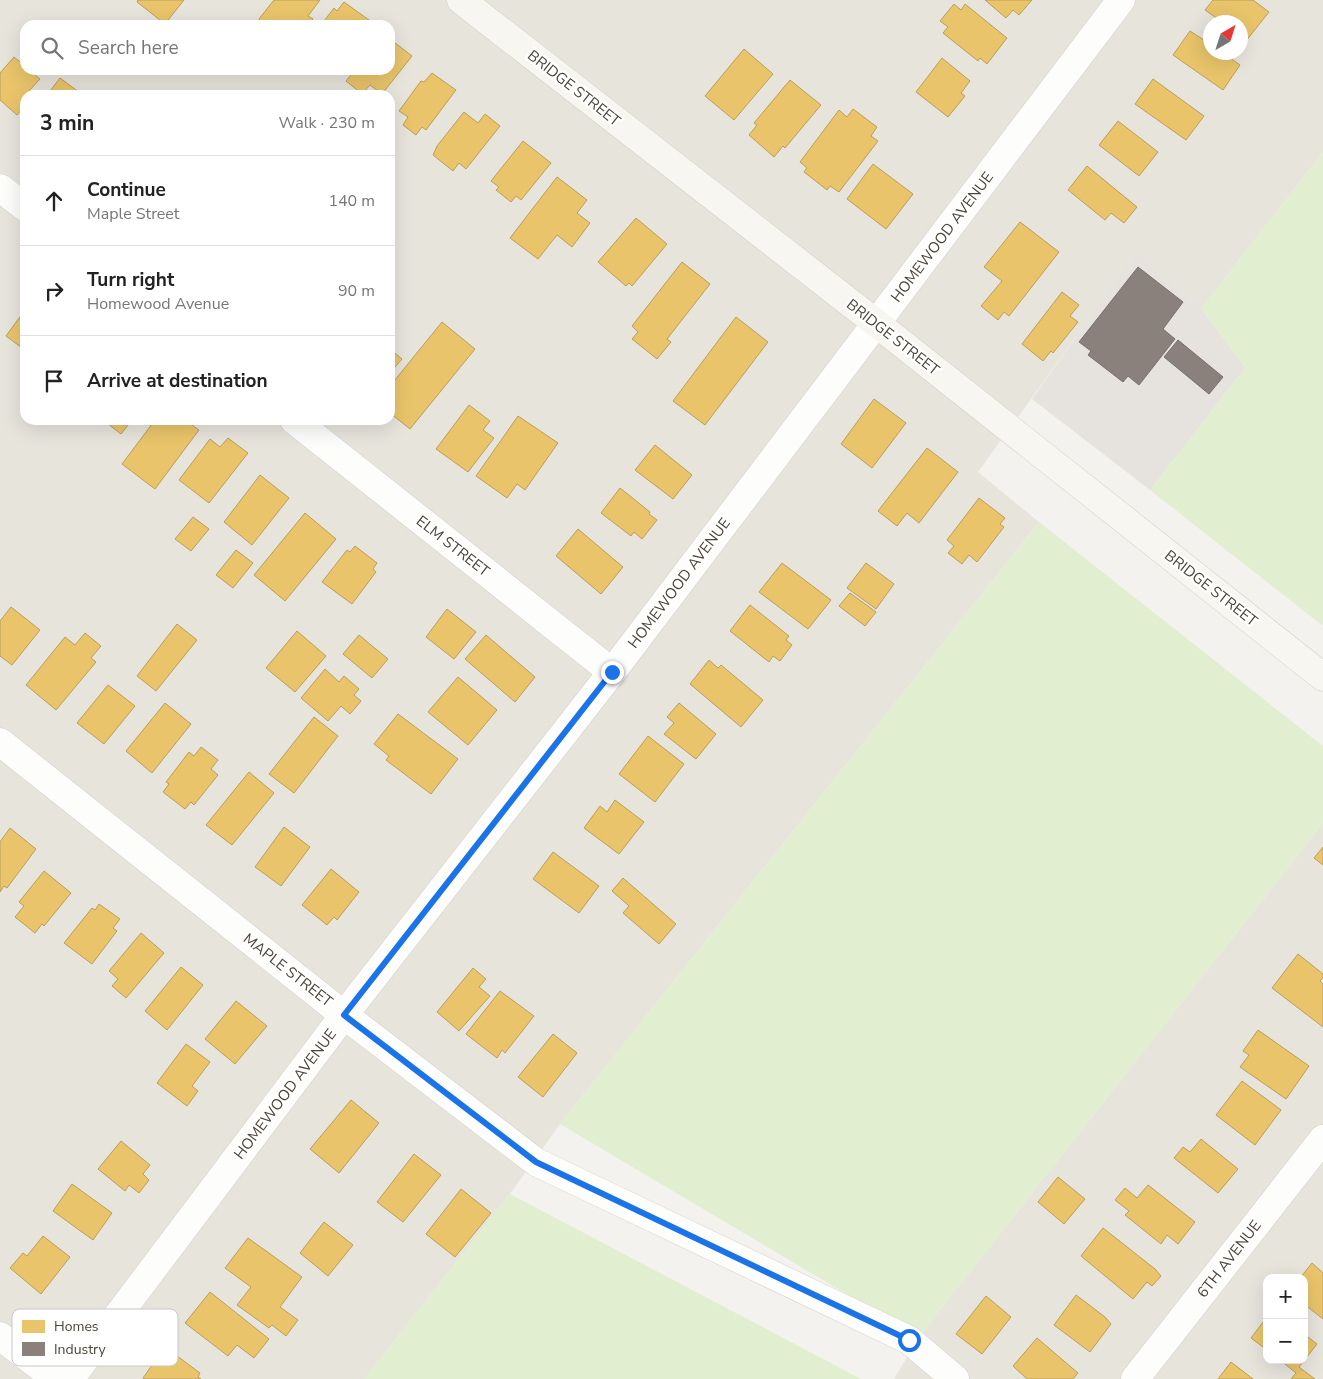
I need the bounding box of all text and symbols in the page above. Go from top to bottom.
north arrow [1203,15,1248,60]
search box [20,20,395,75]
icon: search [38,34,66,62]
text: Search here [78,35,179,61]
street label: BRIDGE STREET [523,45,625,131]
text: 3 min [40,109,94,137]
text: Walk · 230 m [279,112,375,134]
street label: HOMEWOOD AVENUE [886,168,998,306]
text: Continue [87,177,166,203]
icon: ahead [40,187,68,215]
text: 140 m [328,190,375,212]
text: Maple Street [87,203,179,225]
text: Turn right [87,267,174,293]
icon: right [40,277,68,305]
text: 90 m [338,280,375,302]
text: Homewood Avenue [87,293,229,315]
street label: BRIDGE STREET [842,294,944,380]
icon: arrive [40,367,68,395]
text: Arrive at destination [87,368,268,394]
street label: ELM STREET [412,511,494,581]
street label: HOMEWOOD AVENUE [623,514,735,652]
street label: BRIDGE STREET [1160,545,1262,631]
route end [601,661,624,684]
street label: MAPLE STREET [239,929,337,1011]
street label: HOMEWOOD AVENUE [229,1025,341,1163]
street label: 6TH AVENUE [1192,1216,1266,1302]
map controls [1263,1274,1308,1364]
button: + [1263,1274,1308,1319]
legend [12,1309,178,1366]
text: Homes [54,1317,99,1336]
button: − [1263,1319,1308,1364]
route start [898,1329,921,1352]
text: Industry [54,1340,107,1359]

